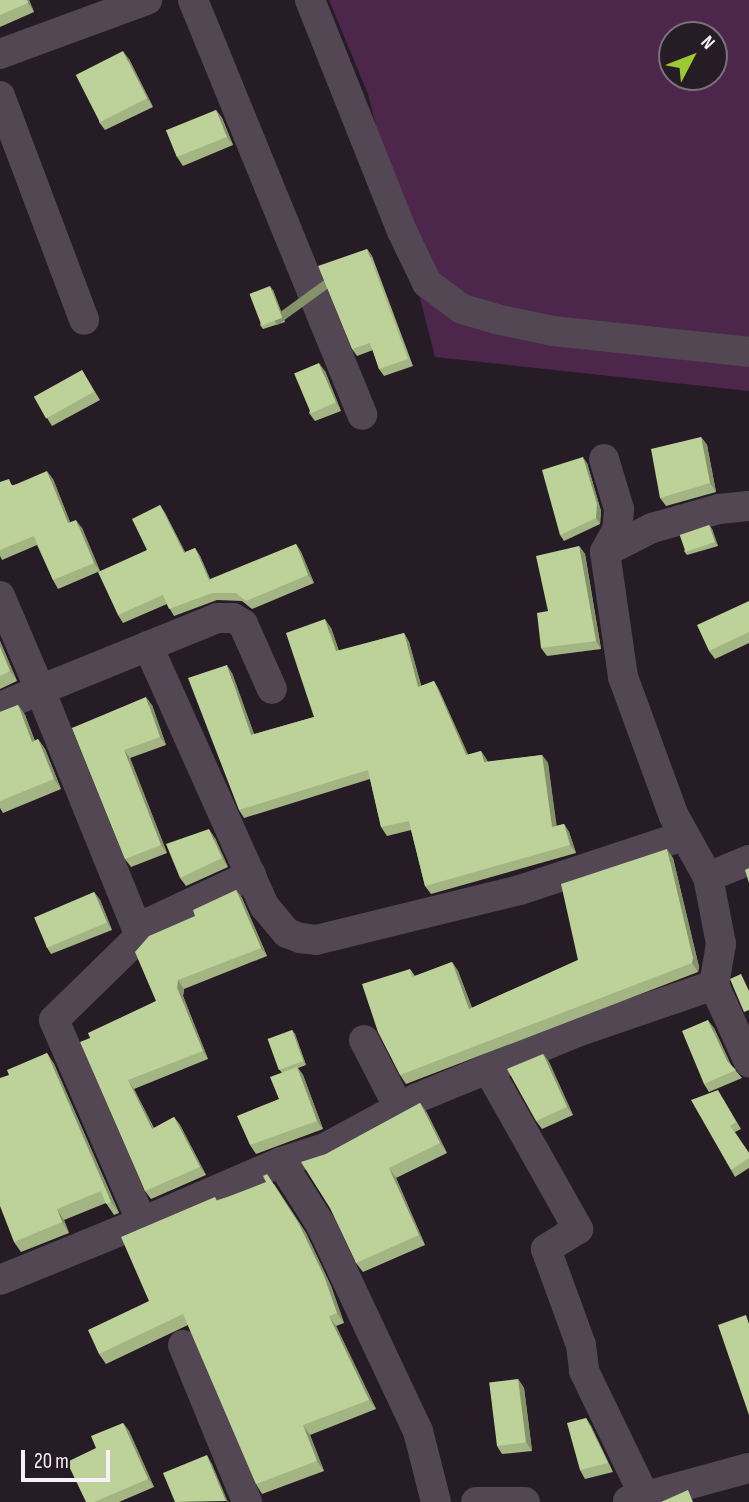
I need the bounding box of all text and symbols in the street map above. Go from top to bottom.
north arrow [658,21,728,91]
text: N [696,31,719,54]
scale bar [24,1436,114,1480]
text: 20 m [34,1449,69,1474]

